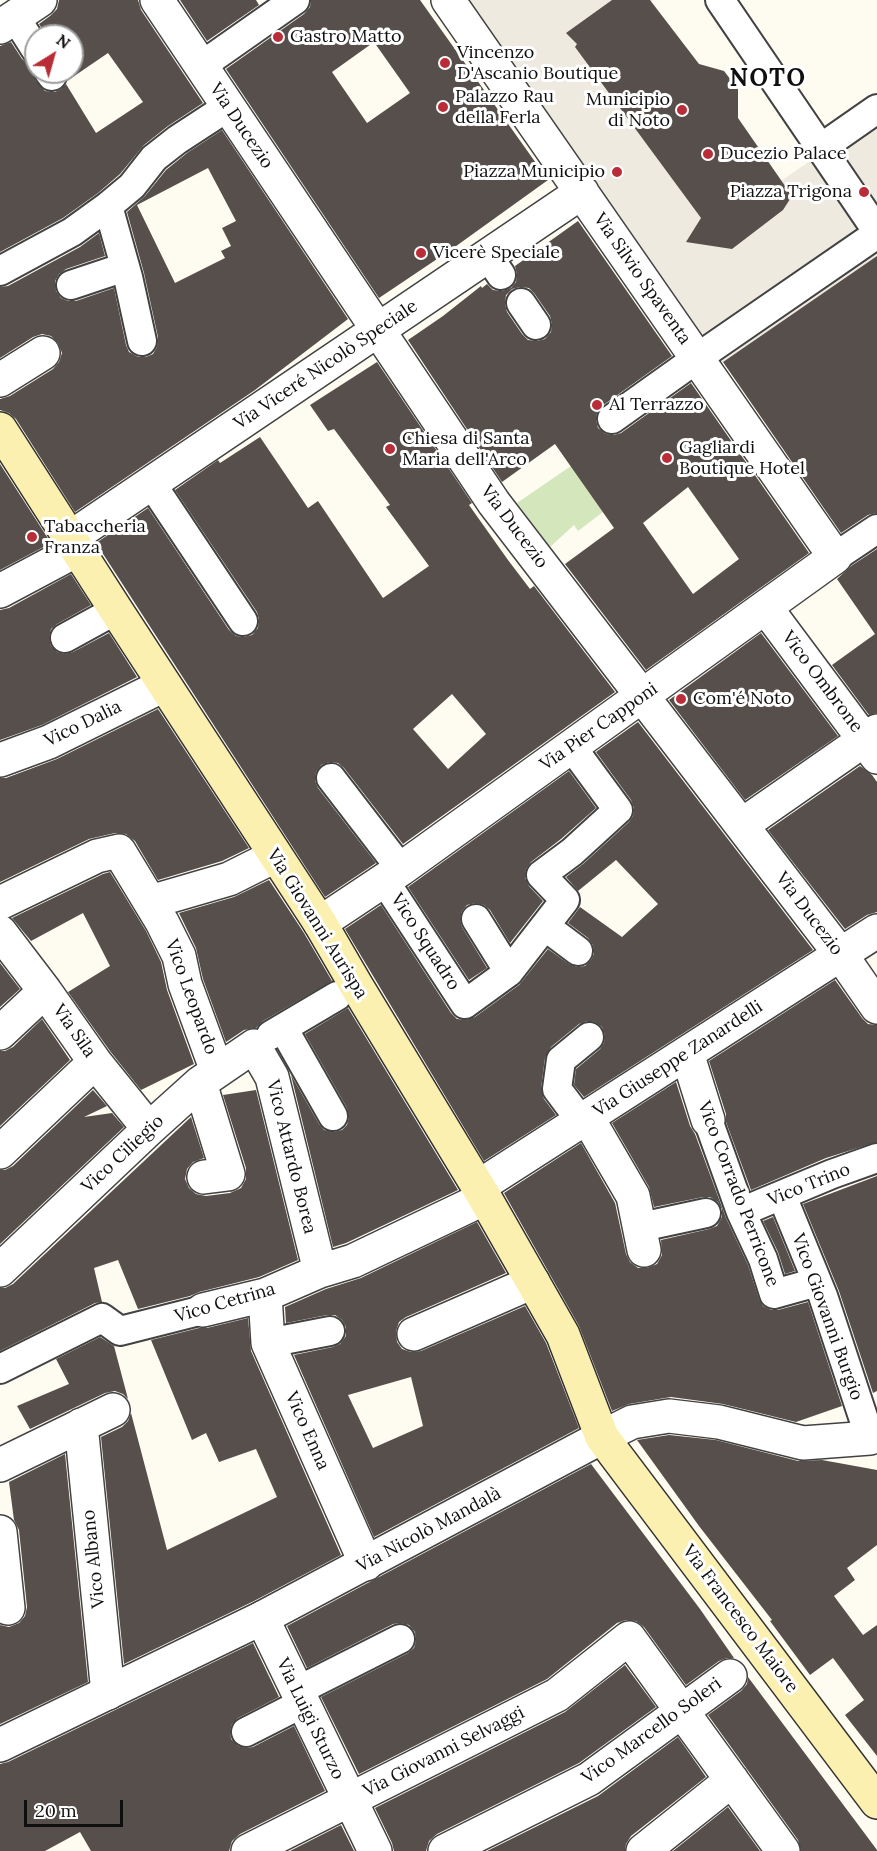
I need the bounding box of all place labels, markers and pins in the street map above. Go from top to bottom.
place label: Gastro Matto [290,26,402,48]
marker: Gastro Matto [271,30,285,44]
place label: Vincenzo D'Ascanio Boutique [457,42,618,84]
marker: Vincenzo D'Ascanio Boutique [438,56,452,70]
place label: Palazzo Rau della Ferla [455,86,554,128]
place label: Municipio di Noto [586,89,670,132]
marker: Palazzo Rau della Ferla [436,100,450,114]
marker: Municipio di Noto [675,103,689,117]
place label: Ducezio Palace [720,143,846,165]
marker: Ducezio Palace [701,147,715,161]
place label: Piazza Municipio [463,161,605,183]
marker: Piazza Municipio [610,165,624,179]
place label: Piazza Trigona [730,181,852,203]
marker: Piazza Trigona [857,185,871,199]
place label: Vicerè Speciale [433,242,560,264]
marker: Vicerè Speciale [414,246,428,260]
place label: Al Terrazzo [609,394,704,416]
marker: Al Terrazzo [590,398,604,412]
place label: Chiesa di Santa Maria dell'Arco [402,428,530,470]
place label: Gagliardi Boutique Hotel [679,437,805,480]
marker: Chiesa di Santa Maria dell'Arco [383,442,397,456]
marker: Gagliardi Boutique Hotel [660,451,674,465]
place label: Tabaccheria Franza [44,516,146,558]
marker: Tabaccheria Franza [25,530,39,544]
place label: Com'é Noto [693,688,791,710]
marker: Com'é Noto [674,692,688,706]

